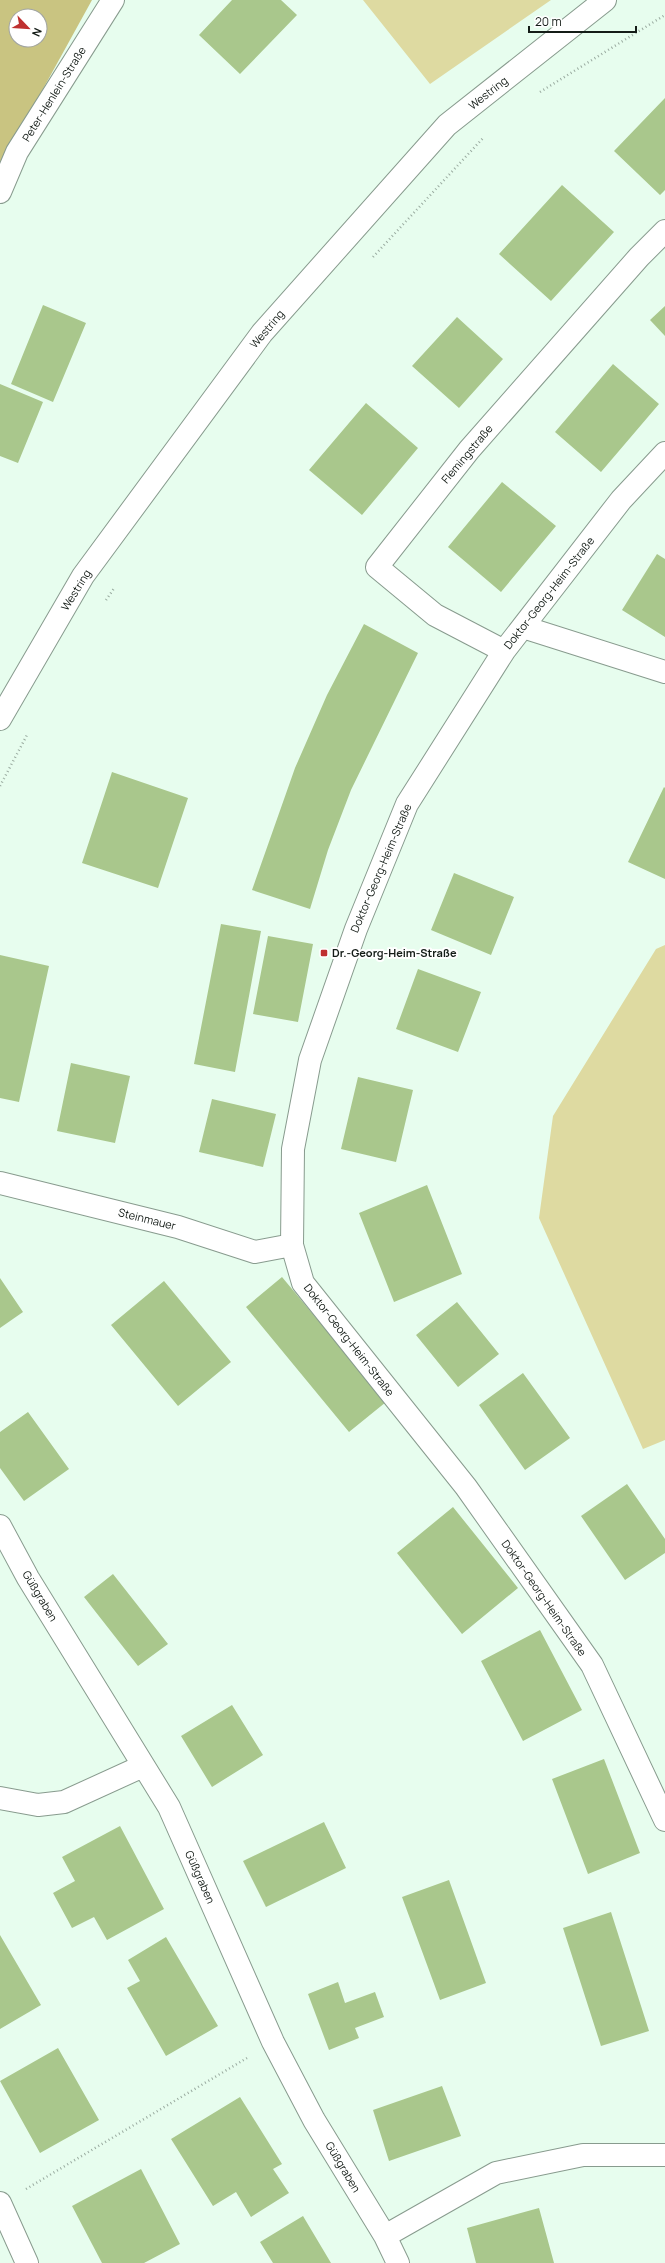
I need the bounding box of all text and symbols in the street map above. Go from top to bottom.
north arrow [8,8,48,48]
scale bar [529,8,636,34]
text: 20 m [535,13,562,30]
text: N [29,26,46,39]
street label: Peter-Henlein-Straße [18,43,89,144]
street label: Westring [465,73,510,113]
street label: Westring [246,306,287,351]
street label: Flemingstraße [438,421,496,486]
street label: Doktor-Georg-Heim-Straße [500,533,598,652]
street label: Westring [57,566,94,613]
street label: Doktor-Georg-Heim-Straße [347,801,415,935]
place label: Dr.-Georg-Heim-Straße [332,945,457,960]
marker: Dr.-Georg-Heim-Straße [319,948,329,958]
street label: Steinmauer [117,1204,178,1233]
street label: Doktor-Georg-Heim-Straße [301,1280,398,1399]
street label: Doktor-Georg-Heim-Straße [498,1537,591,1659]
street label: Güßgraben [19,1568,61,1624]
street label: Güßgraben [182,1848,219,1906]
street label: Güßgraben [322,2139,364,2195]

